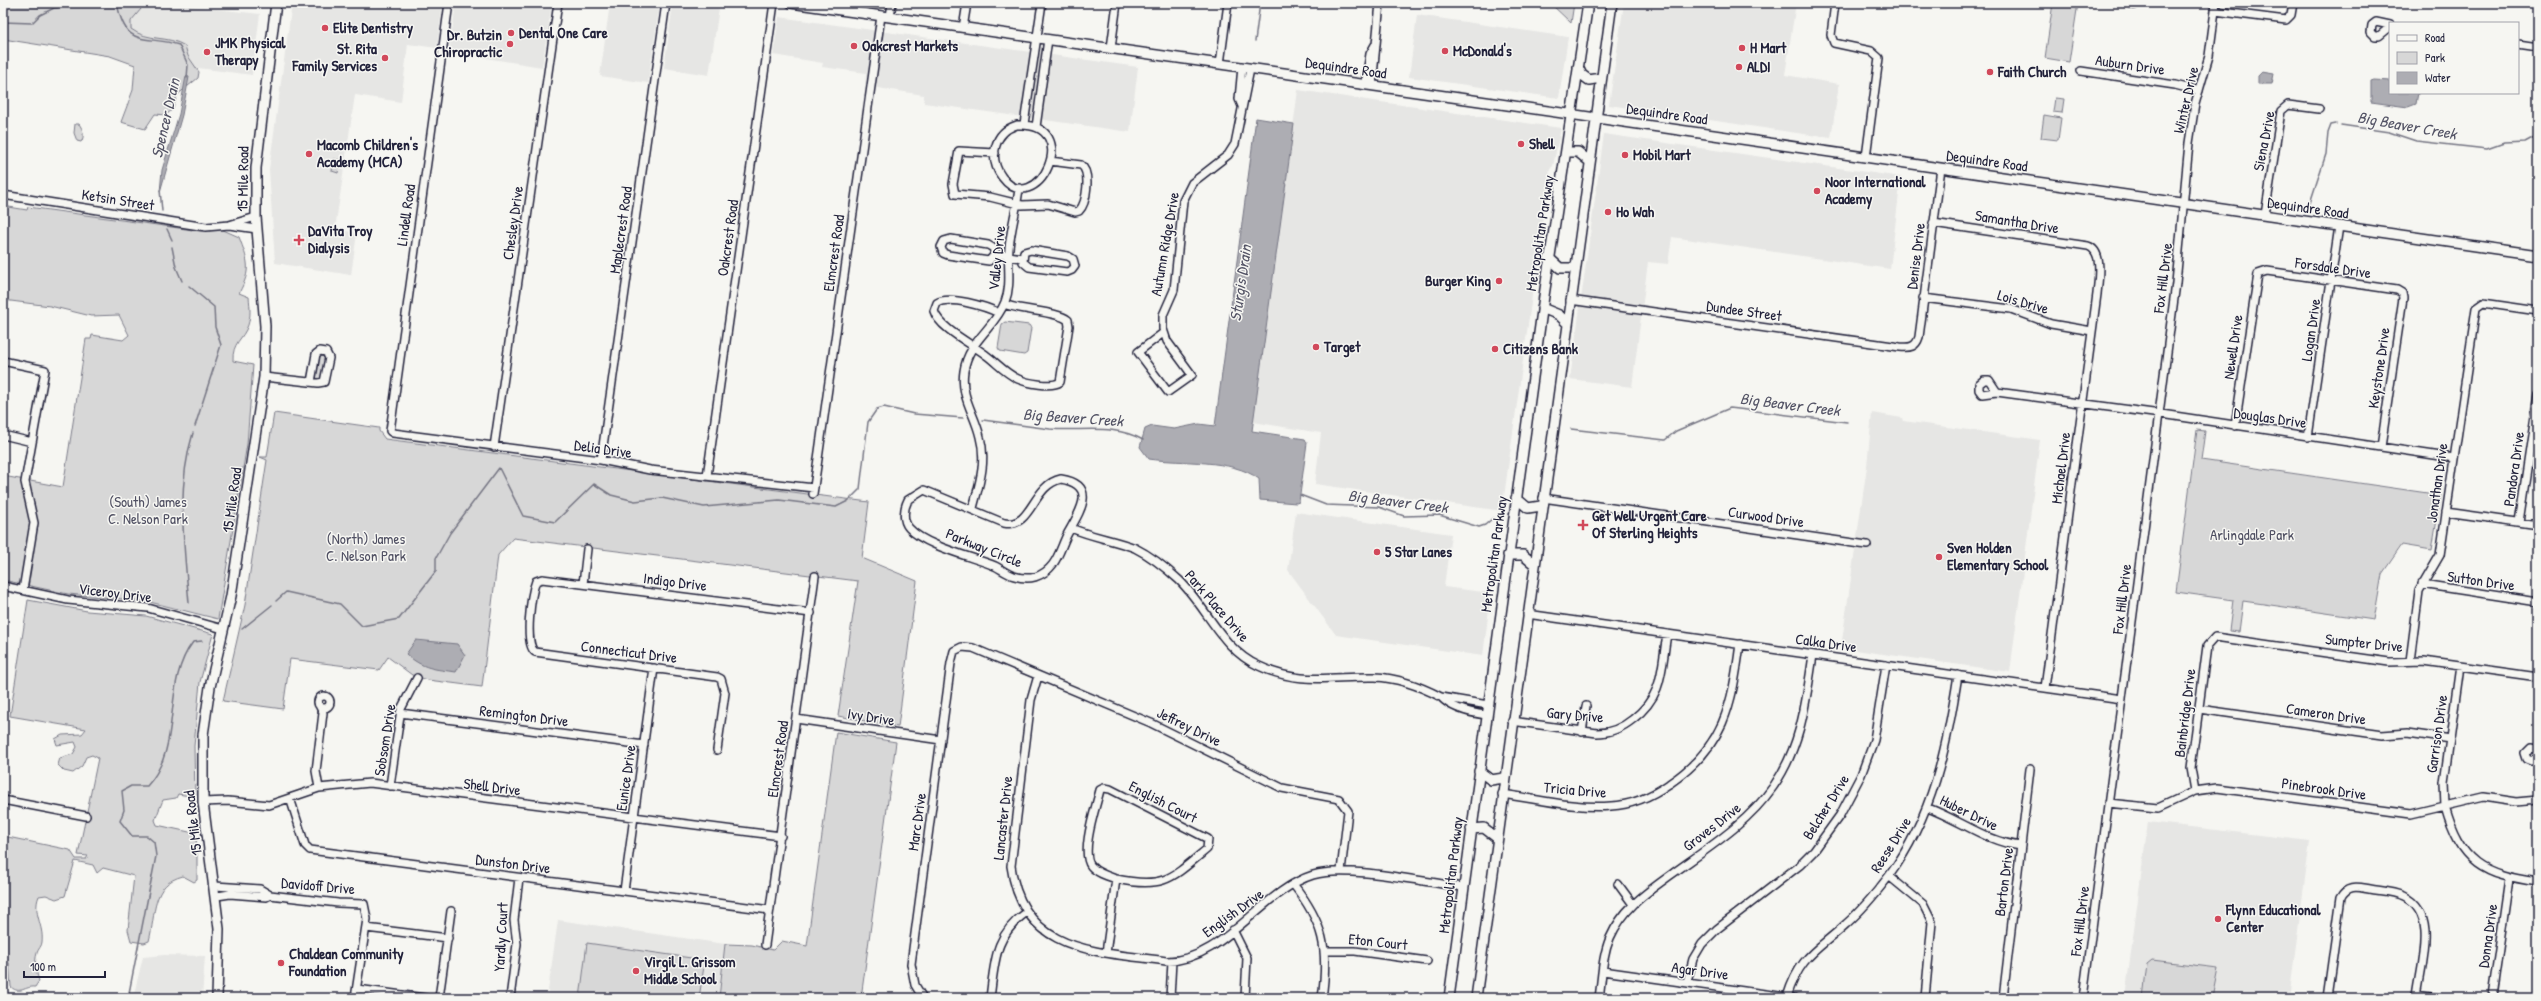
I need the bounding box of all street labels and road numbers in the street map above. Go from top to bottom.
street label: Auburn Drive [2094,49,2166,80]
street label: Dequindre Road [1304,51,1388,84]
street label: Winter Drive [2168,64,2203,135]
street label: Dequindre Road [1625,97,1709,130]
street label: Siena Drive [2247,109,2280,173]
street label: Dequindre Road [1945,144,2029,177]
street label: 15 Mile Road [231,146,254,212]
street label: Metropolitan Parkway [1520,173,1559,292]
street label: Ketsin Street [80,183,157,216]
street label: Lindell Road [391,183,420,247]
street label: Chesley Drive [497,185,528,261]
street label: Maplecrest Road [604,185,637,275]
street label: Autumn Ridge Drive [1145,190,1184,298]
street label: Dequindre Road [2266,191,2350,224]
street label: Oakcrest Road [712,198,743,278]
street label: Samantha Drive [1974,205,2061,239]
street label: Elmcrest Road [818,213,849,293]
street label: Denise Drive [1901,222,1930,290]
street label: Valley Drive [983,225,1010,291]
street label: Fox Hill Drive [2148,242,2177,315]
street label: Forsdale Drive [2293,252,2372,283]
street label: Lois Drive [1995,284,2051,319]
street label: Dundee Street [1705,295,1784,326]
street label: Logan Drive [2296,297,2325,362]
street label: Newell Drive [2218,313,2247,381]
street label: Keystone Drive [2362,326,2395,410]
street label: Douglas Drive [2232,402,2308,433]
street label: Pandora Drive [2498,430,2529,508]
street label: Michael Drive [2046,431,2075,505]
street label: Delia Drive [573,434,633,463]
street label: Jonathan Drive [2421,442,2452,524]
street label: 15 Mile Road [217,466,246,534]
street label: Metropolitan Parkway [1475,494,1512,613]
street label: Curwood Drive [1727,501,1805,532]
street label: Parkway Circle [943,523,1026,572]
street label: Fox Hill Drive [2107,563,2136,636]
street label: Park Place Drive [1180,565,1255,646]
street label: Sutton Drive [2446,565,2516,596]
street label: Indigo Drive [642,567,708,596]
street label: Viceroy Drive [77,578,153,607]
street label: Calka Drive [1794,628,1858,657]
street label: Sumpter Drive [2324,628,2404,657]
street label: Connecticut Drive [580,635,678,668]
street label: Bainbridge Drive [2169,667,2200,758]
street label: Garrison Drive [2421,694,2452,774]
street label: Cameron Drive [2285,698,2367,730]
street label: Remington Drive [478,700,570,731]
street label: Sobsom Drive [368,702,401,778]
street label: Ivy Drive [846,702,896,731]
street label: Jeffrey Drive [1154,702,1225,751]
street label: Gary Drive [1546,702,1604,727]
street label: Elmcrest Road [762,719,793,799]
street label: Eunice Drive [610,744,641,812]
street label: Belcher Drive [1797,770,1854,843]
street label: Pinebrook Drive [2280,772,2368,805]
street label: Shell Drive [462,773,522,800]
street label: Lancaster Drive [988,775,1017,861]
street label: English Court [1125,775,1202,828]
street label: Tricia Drive [1543,776,1607,803]
street label: 15 Mile Road [178,789,207,857]
street label: Huber Drive [1936,789,2002,836]
street label: Marc Drive [902,792,931,852]
street label: Groves Drive [1678,797,1745,856]
street label: Reese Drive [1865,813,1916,877]
street label: Metropolitan Parkway [1433,815,1468,934]
street label: Barton Drive [1989,846,2018,917]
street label: Dunston Drive [474,848,552,879]
street label: Davidoff Drive [280,872,356,899]
street label: English Drive [1198,883,1268,942]
street label: Fox Hill Drive [2065,885,2094,958]
street label: Yardly Court [488,901,513,972]
street label: Donna Drive [2473,903,2502,969]
street label: Eton Court [1347,928,1409,955]
street label: Agar Drive [1670,956,1730,985]

